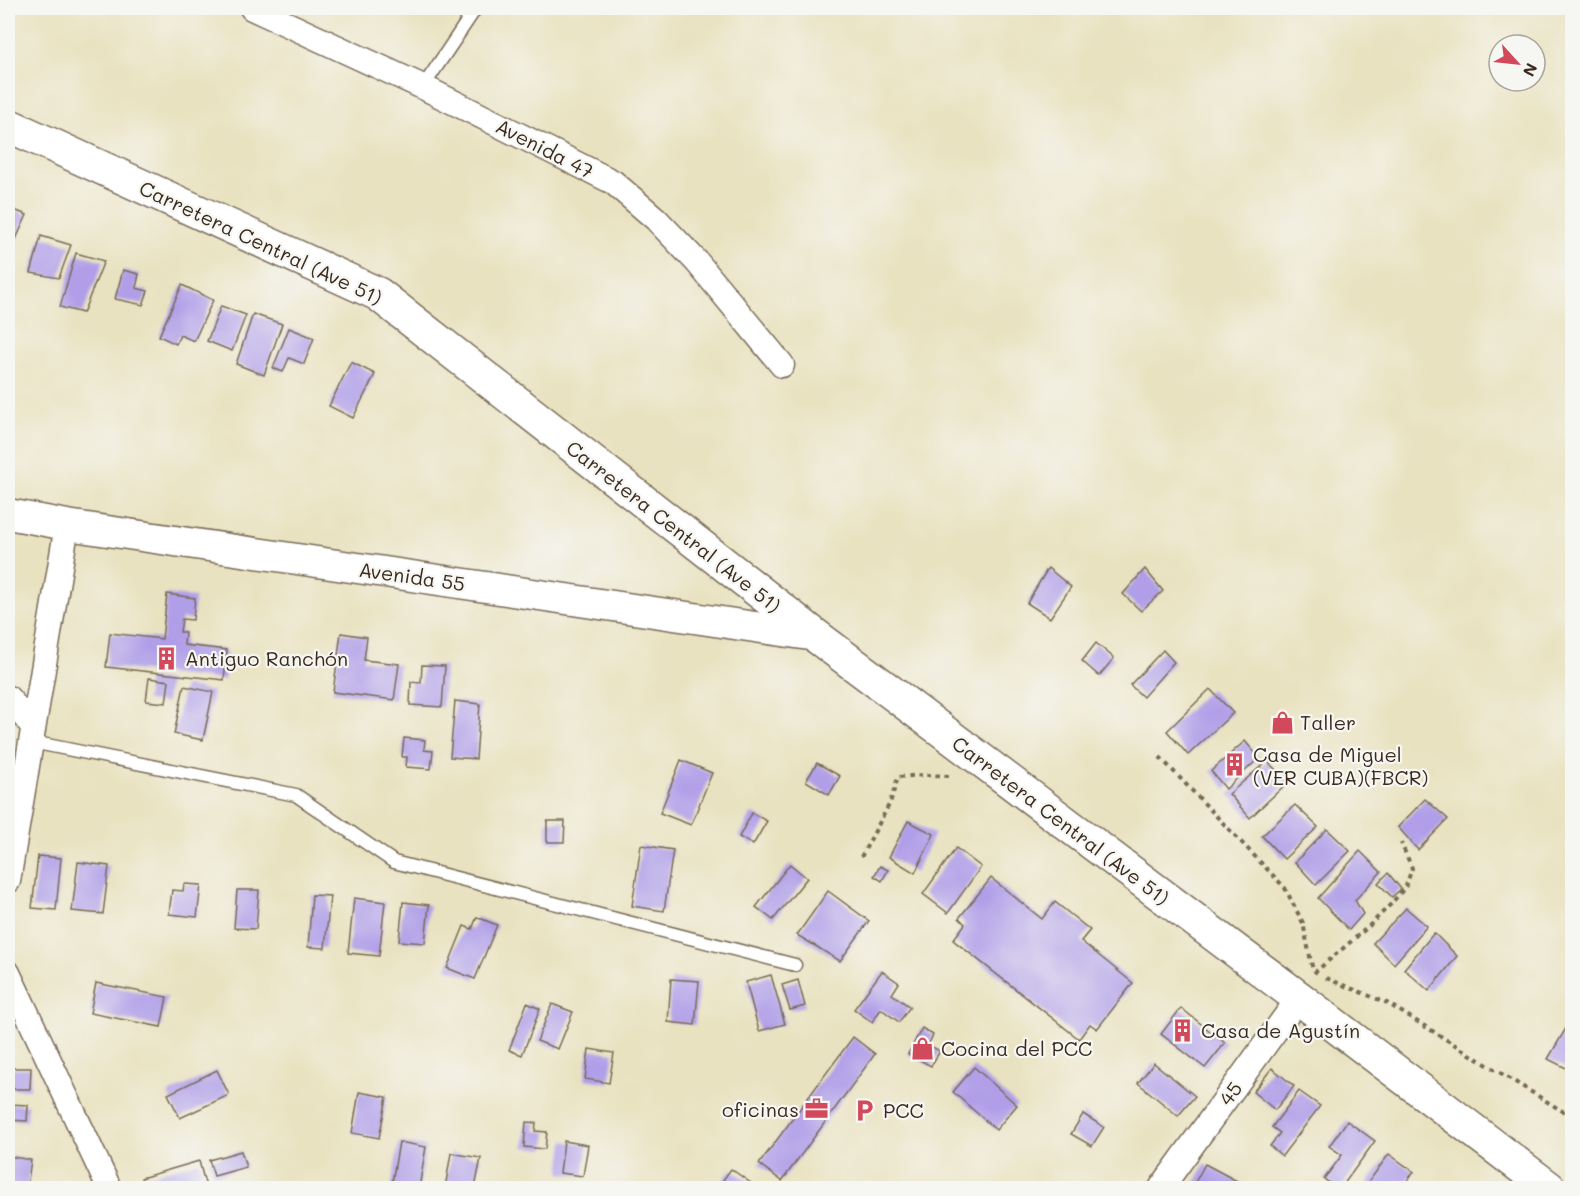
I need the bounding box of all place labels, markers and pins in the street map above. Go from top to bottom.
building icon: Antiguo Ranchón [154,645,180,671]
place label: Antiguo Ranchón [185,645,348,671]
shop icon: Taller [1269,709,1295,735]
place label: Taller [1300,709,1356,735]
place label: Casa de Miguel (VER CUBA)(FBCR) [1253,741,1428,790]
building icon: Casa de Miguel (VER CUBA)(FBCR) [1222,752,1248,778]
building icon: Casa de Agustín [1170,1017,1196,1043]
place label: Casa de Agustín [1201,1017,1360,1043]
shop icon: Cocina del PCC [910,1035,936,1061]
place label: Cocina del PCC [941,1035,1092,1061]
place label: oficinas [722,1096,799,1122]
office icon: oficinas [804,1096,830,1122]
parking icon: PCC [852,1097,878,1123]
place label: PCC [883,1097,924,1123]

